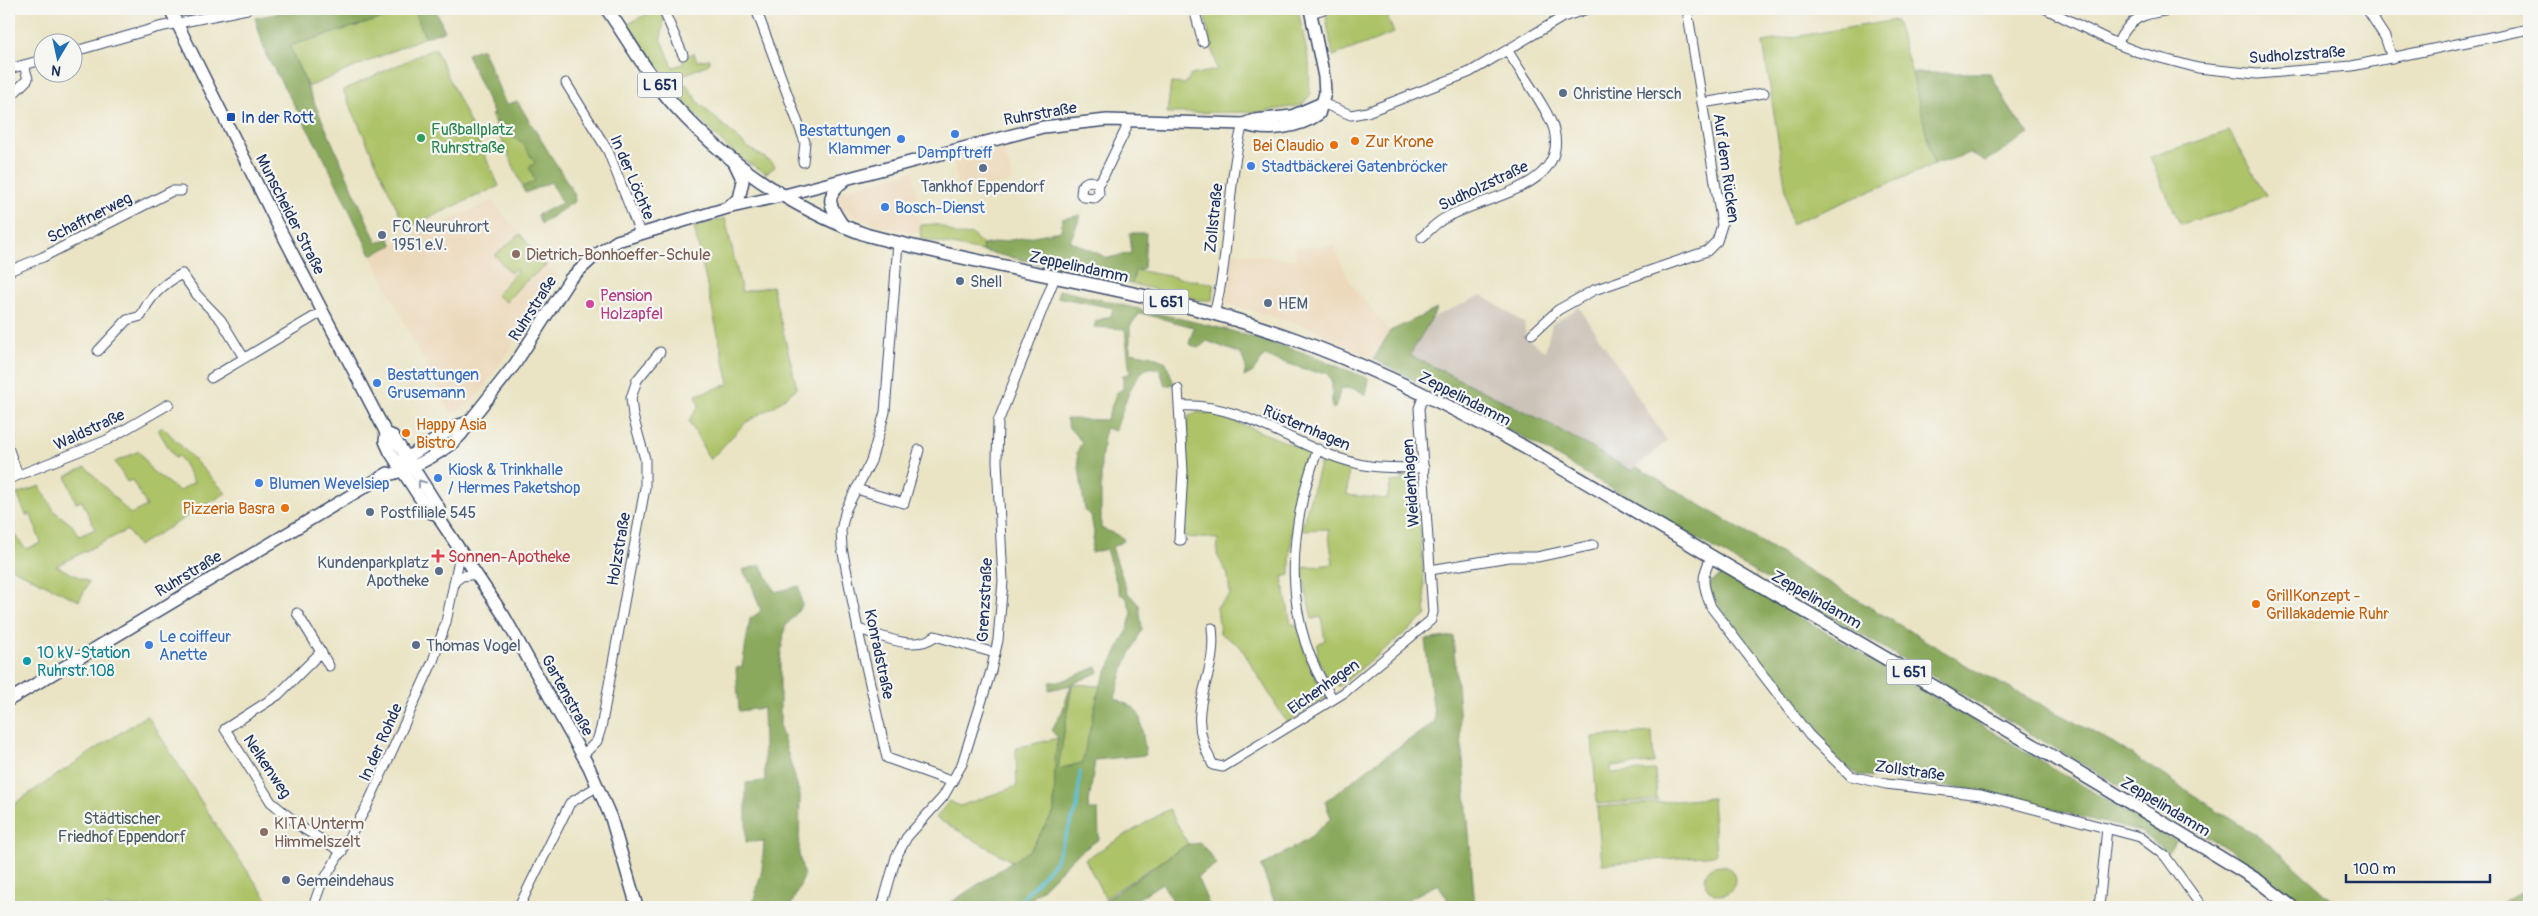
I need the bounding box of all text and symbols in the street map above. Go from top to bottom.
north arrow [32,32,82,82]
street label: Sudholzstraße [2248,42,2346,68]
text: N [50,61,62,79]
road number: L 651 [638,72,682,98]
place label: Christine Hersch [1573,84,1682,104]
marker: Christine Hersch [1557,87,1569,99]
street label: Ruhrstraße [1002,98,1078,130]
place label: In der Rott [241,108,314,128]
marker: In der Rott [225,111,237,123]
street label: Auf dem Rücken [1708,112,1744,224]
place label: Fußballplatz Ruhrstraße [431,120,513,158]
place label: Bestattungen Klammer [799,121,891,159]
marker: Dampftreff [949,128,961,140]
marker: Fußballplatz Ruhrstraße [415,132,427,144]
street label: In der Löchte [605,132,659,223]
place label: Zur Krone [1365,132,1434,152]
marker: Bestattungen Klammer [895,133,907,145]
marker: Zur Krone [1349,135,1361,147]
place label: Bei Claudio [1253,136,1324,156]
marker: Bei Claudio [1328,139,1340,151]
place label: Dampftreff [917,143,993,163]
street label: Munscheider Straße [251,151,329,278]
street label: Sudholzstraße [1435,156,1532,215]
place label: Stadtbäckerei Gatenbröcker [1261,157,1448,177]
marker: Stadtbäckerei Gatenbröcker [1245,160,1257,172]
marker: Tankhof Eppendorf [977,162,989,174]
place label: Tankhof Eppendorf [920,177,1046,197]
street label: Zollstraße [1200,182,1228,254]
street label: Schaffnerweg [44,188,135,248]
place label: Bosch-Dienst [895,198,986,218]
marker: Bosch-Dienst [879,201,891,213]
place label: FC Neuruhrort 1951 e.V. [392,217,490,255]
marker: FC Neuruhrort 1951 e.V. [376,229,388,241]
place label: Dietrich-Bonhoeffer-Schule [526,245,710,265]
street label: Zeppelindamm [1027,247,1130,287]
marker: Dietrich-Bonhoeffer-Schule [510,248,522,260]
street label: Ruhrstraße [504,272,561,345]
place label: Shell [970,272,1002,292]
marker: Shell [954,275,966,287]
place label: Pension Holzapfel [600,286,663,324]
road number: L 651 [1144,290,1188,314]
place label: HEM [1278,294,1308,314]
marker: HEM [1262,297,1274,309]
marker: Pension Holzapfel [584,298,596,310]
place label: Bestattungen Grusemann [387,365,479,403]
street label: Zeppelindamm [1415,367,1514,431]
marker: Bestattungen Grusemann [371,377,383,389]
street label: Rüsternhagen [1260,400,1354,455]
street label: Waldstraße [51,405,128,455]
place label: Happy Asia Bistro [416,415,487,453]
marker: Happy Asia Bistro [400,427,412,439]
street label: Weidenhagen [1398,438,1424,528]
place label: Kiosk & Trinkhalle / Hermes Paketshop [448,460,581,498]
marker: Kiosk & Trinkhalle / Hermes Paketshop [432,472,444,484]
place label: Blumen Wevelsiep [269,474,390,494]
marker: Blumen Wevelsiep [253,477,265,489]
one-way arrow [418,479,427,489]
place label: Pizzeria Basra [182,499,275,519]
marker: Pizzeria Basra [279,502,291,514]
place label: Postfiliale 545 [380,503,476,523]
marker: Postfiliale 545 [364,506,376,518]
street label: Holzstraße [603,511,635,587]
street label: Ruhrstraße [152,546,225,601]
place label: Sonnen-Apotheke [448,547,570,567]
marker: Sonnen-Apotheke [432,550,444,562]
place label: Kundenparkplatz Apotheke [317,553,429,591]
street label: Grenzstraße [973,557,997,643]
marker: Kundenparkplatz Apotheke [433,565,445,577]
street label: Zeppelindamm [1768,566,1865,634]
place label: GrillKonzept - Grillakademie Ruhr [2266,586,2389,624]
marker: GrillKonzept - Grillakademie Ruhr [2250,598,2262,610]
street label: Konradstraße [860,607,898,701]
place label: Le coiffeur Anette [159,627,231,665]
place label: Thomas Vogel [426,636,521,656]
marker: Le coiffeur Anette [143,639,155,651]
marker: Thomas Vogel [410,639,422,651]
place label: 10 kV-Station Ruhrstr.108 [37,643,130,681]
street label: Gartenstraße [537,651,598,740]
marker: 10 kV-Station Ruhrstr.108 [21,655,33,667]
street label: Eichenhagen [1284,655,1363,719]
road number: L 651 [1886,660,1932,684]
street label: In der Rohde [355,700,407,785]
street label: Nelkenweg [239,731,296,802]
street label: Zollstraße [1874,756,1946,786]
street label: Zeppelindamm [2117,772,2214,841]
park label: Städtischer Friedhof Eppendorf [58,809,187,847]
place label: KITA Unterm Himmelszelt [274,814,364,852]
marker: KITA Unterm Himmelszelt [258,826,270,838]
scale bar [2346,851,2489,883]
text: 100 m [2353,860,2396,879]
place label: Gemeindehaus [296,871,394,891]
marker: Gemeindehaus [280,874,292,886]

